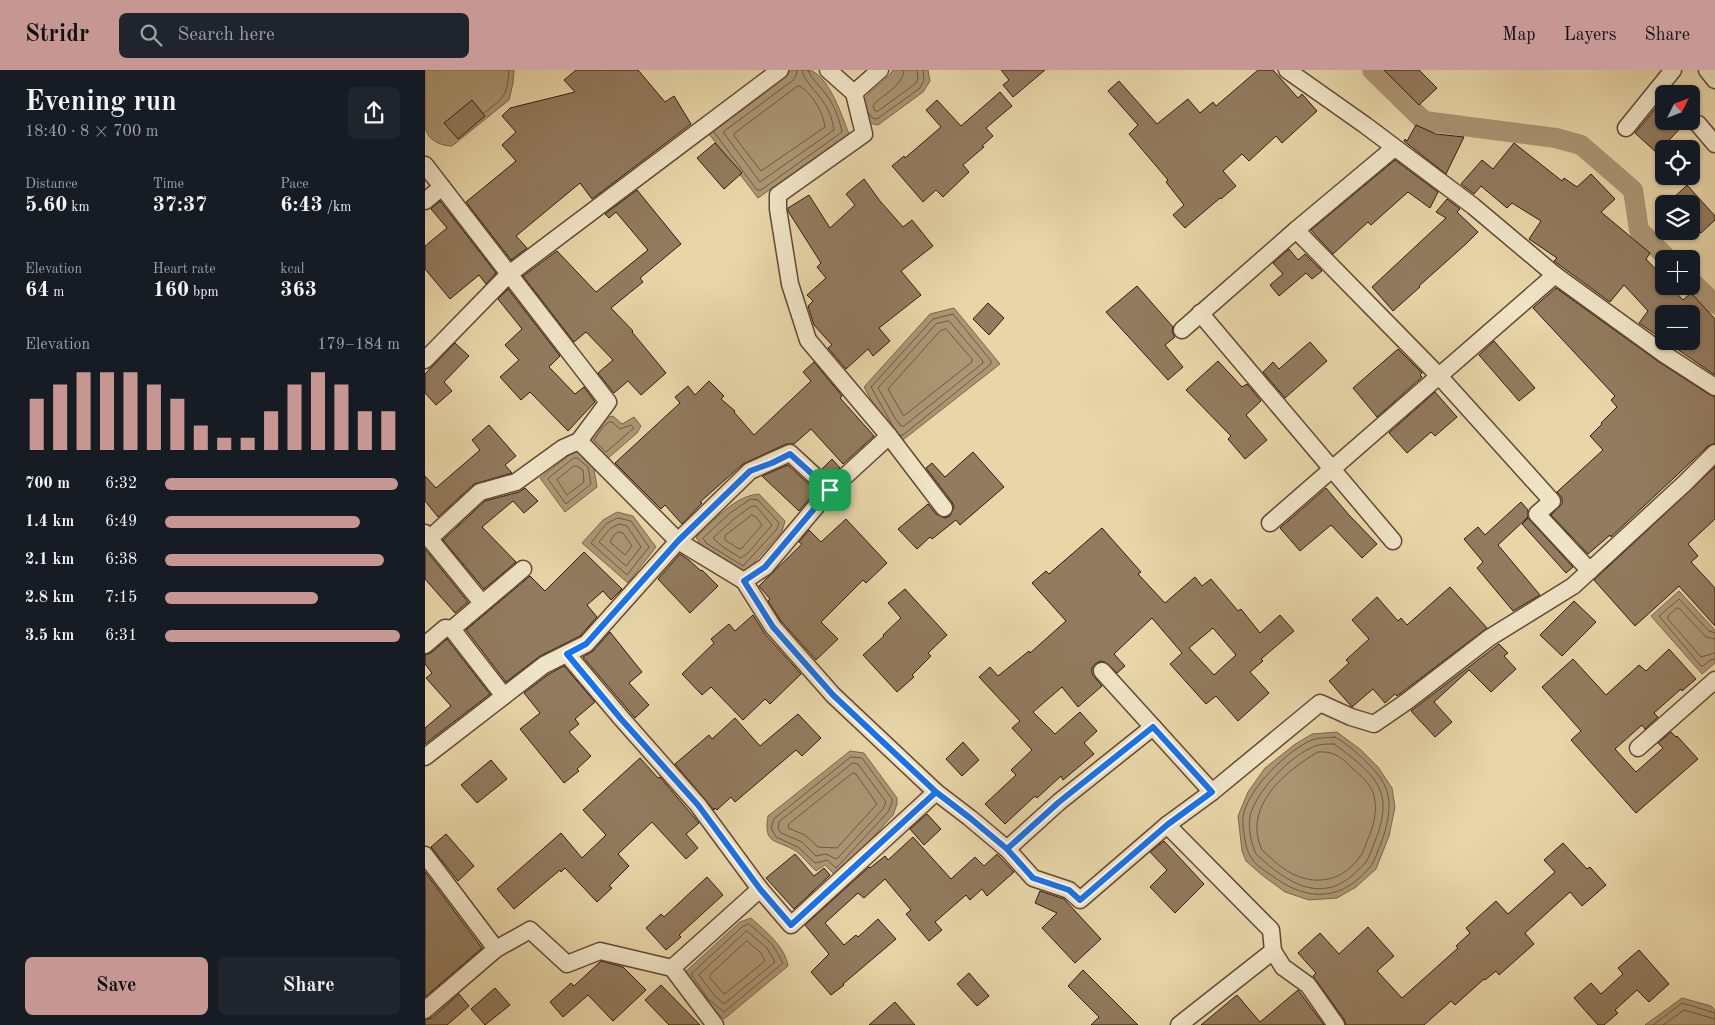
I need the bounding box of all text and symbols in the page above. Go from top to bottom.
search box [119,13,469,58]
icon: search [137,21,165,49]
text: Stridr [25,23,89,47]
text: Search here [177,26,275,45]
text: Map [1502,26,1536,44]
text: Layers [1564,26,1616,44]
text: Share [1644,26,1690,44]
north arrow [1655,85,1700,130]
map controls [1655,85,1700,350]
button: share [348,87,400,139]
text: Evening run [25,89,177,117]
text: 18:40 · 8 × 700 m [25,124,158,140]
button: locate [1655,140,1700,185]
text: Distance [25,177,78,191]
text: Time [153,177,184,191]
text: Pace [280,177,309,191]
text: 5.60 [25,195,67,216]
text: 37:37 [153,195,207,216]
text: 6:43 [280,195,323,216]
button: layers [1655,195,1700,240]
text: km [67,200,90,214]
text: /km [323,200,351,214]
button: + [1655,250,1700,295]
text: Elevation [25,262,82,276]
text: Heart rate [153,262,216,276]
text: kcal [280,262,304,276]
text: 64 [25,280,49,301]
text: 160 [153,280,189,301]
text: 363 [280,280,317,301]
text: m [49,285,64,299]
text: bpm [189,285,219,299]
button: − [1655,305,1700,350]
text: Elevation [25,337,90,353]
text: 179–184 m [317,337,400,353]
pin [809,469,851,511]
text: 700 m [25,476,70,492]
text: 6:32 [105,476,137,492]
icon: arrive [816,476,844,504]
text: 1.4 km [25,514,74,530]
text: 6:49 [105,514,137,530]
text: 2.1 km [25,552,74,568]
text: 6:38 [105,552,137,568]
text: 2.8 km [25,590,74,606]
text: 7:15 [105,590,137,606]
text: 3.5 km [25,628,74,644]
text: 6:31 [105,628,137,644]
button: Save [25,957,208,1015]
button: Share [218,957,400,1015]

